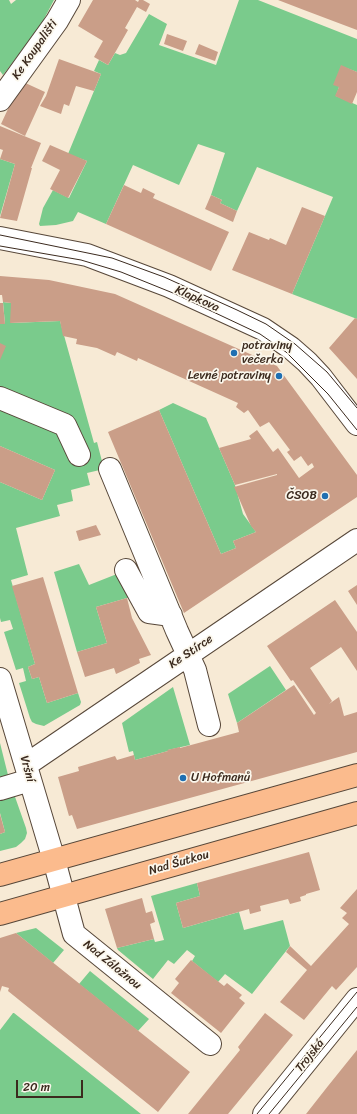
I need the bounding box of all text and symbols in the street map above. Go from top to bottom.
street label: Ke Koupališti [9,18,61,82]
street label: Klapkova [173,283,221,315]
place label: potraviny večerka [242,339,292,367]
marker: potraviny večerka [229,348,239,358]
place label: Levné potraviny [188,369,271,383]
marker: Levné potraviny [274,371,284,381]
place label: ČSOB [287,489,317,503]
marker: ČSOB [320,491,330,501]
street label: Ke Stírce [166,632,216,672]
street label: Vršní [16,754,38,784]
place label: U Hofmanů [191,771,250,785]
marker: U Hofmanů [178,773,188,783]
street label: Nad Šutkou [147,848,211,878]
street label: Nad Záložnou [80,937,144,993]
street label: Trojská [293,1037,327,1075]
scale bar [18,1072,85,1098]
text: 20 m [23,1076,50,1098]

